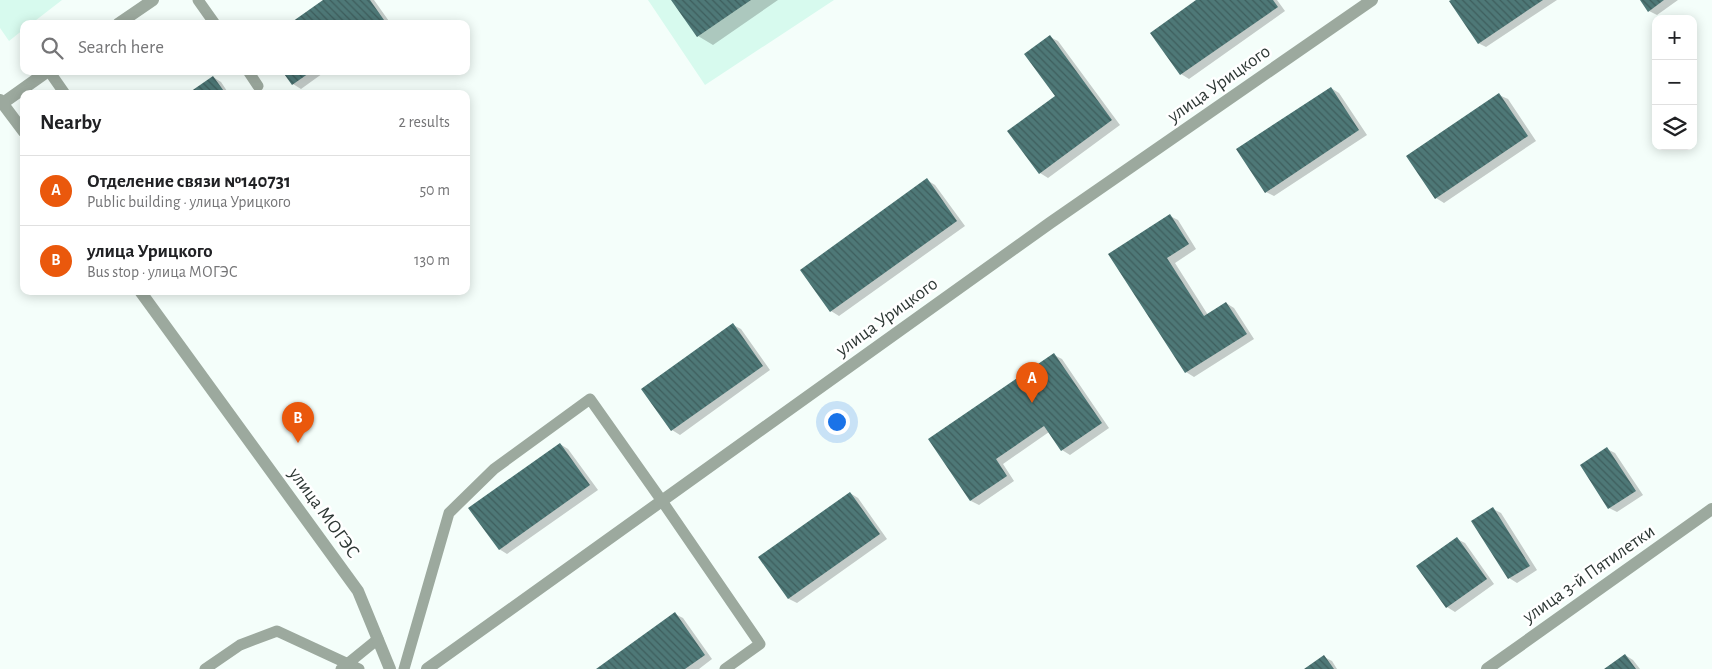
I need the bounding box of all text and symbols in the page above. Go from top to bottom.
map controls [1652,15,1697,150]
button: + [1652,15,1697,60]
search box [20,20,470,75]
icon: search [38,34,66,62]
text: Search here [78,38,164,57]
street label: улица Урицкого [1163,42,1274,127]
button: − [1652,60,1697,105]
button: layers [1652,105,1697,150]
text: Nearby [40,112,101,133]
text: 2 results [398,114,450,130]
text: Отделение связи №140731 [87,172,291,191]
text: A [51,182,61,198]
text: 50 m [419,182,450,198]
text: Public building · улица Урицкого [87,194,291,210]
text: улица Урицкого [87,242,213,261]
text: B [51,252,61,268]
text: 130 m [414,252,450,268]
text: Bus stop · улица МОГЭС [87,264,238,280]
street label: улица Урицкого [832,274,941,361]
pin: A [1016,362,1048,403]
pin: B [282,402,314,443]
your location [824,409,850,435]
street label: улица МОГЭС [284,464,363,562]
street label: улица 3-й Пятилетки [1519,521,1658,627]

